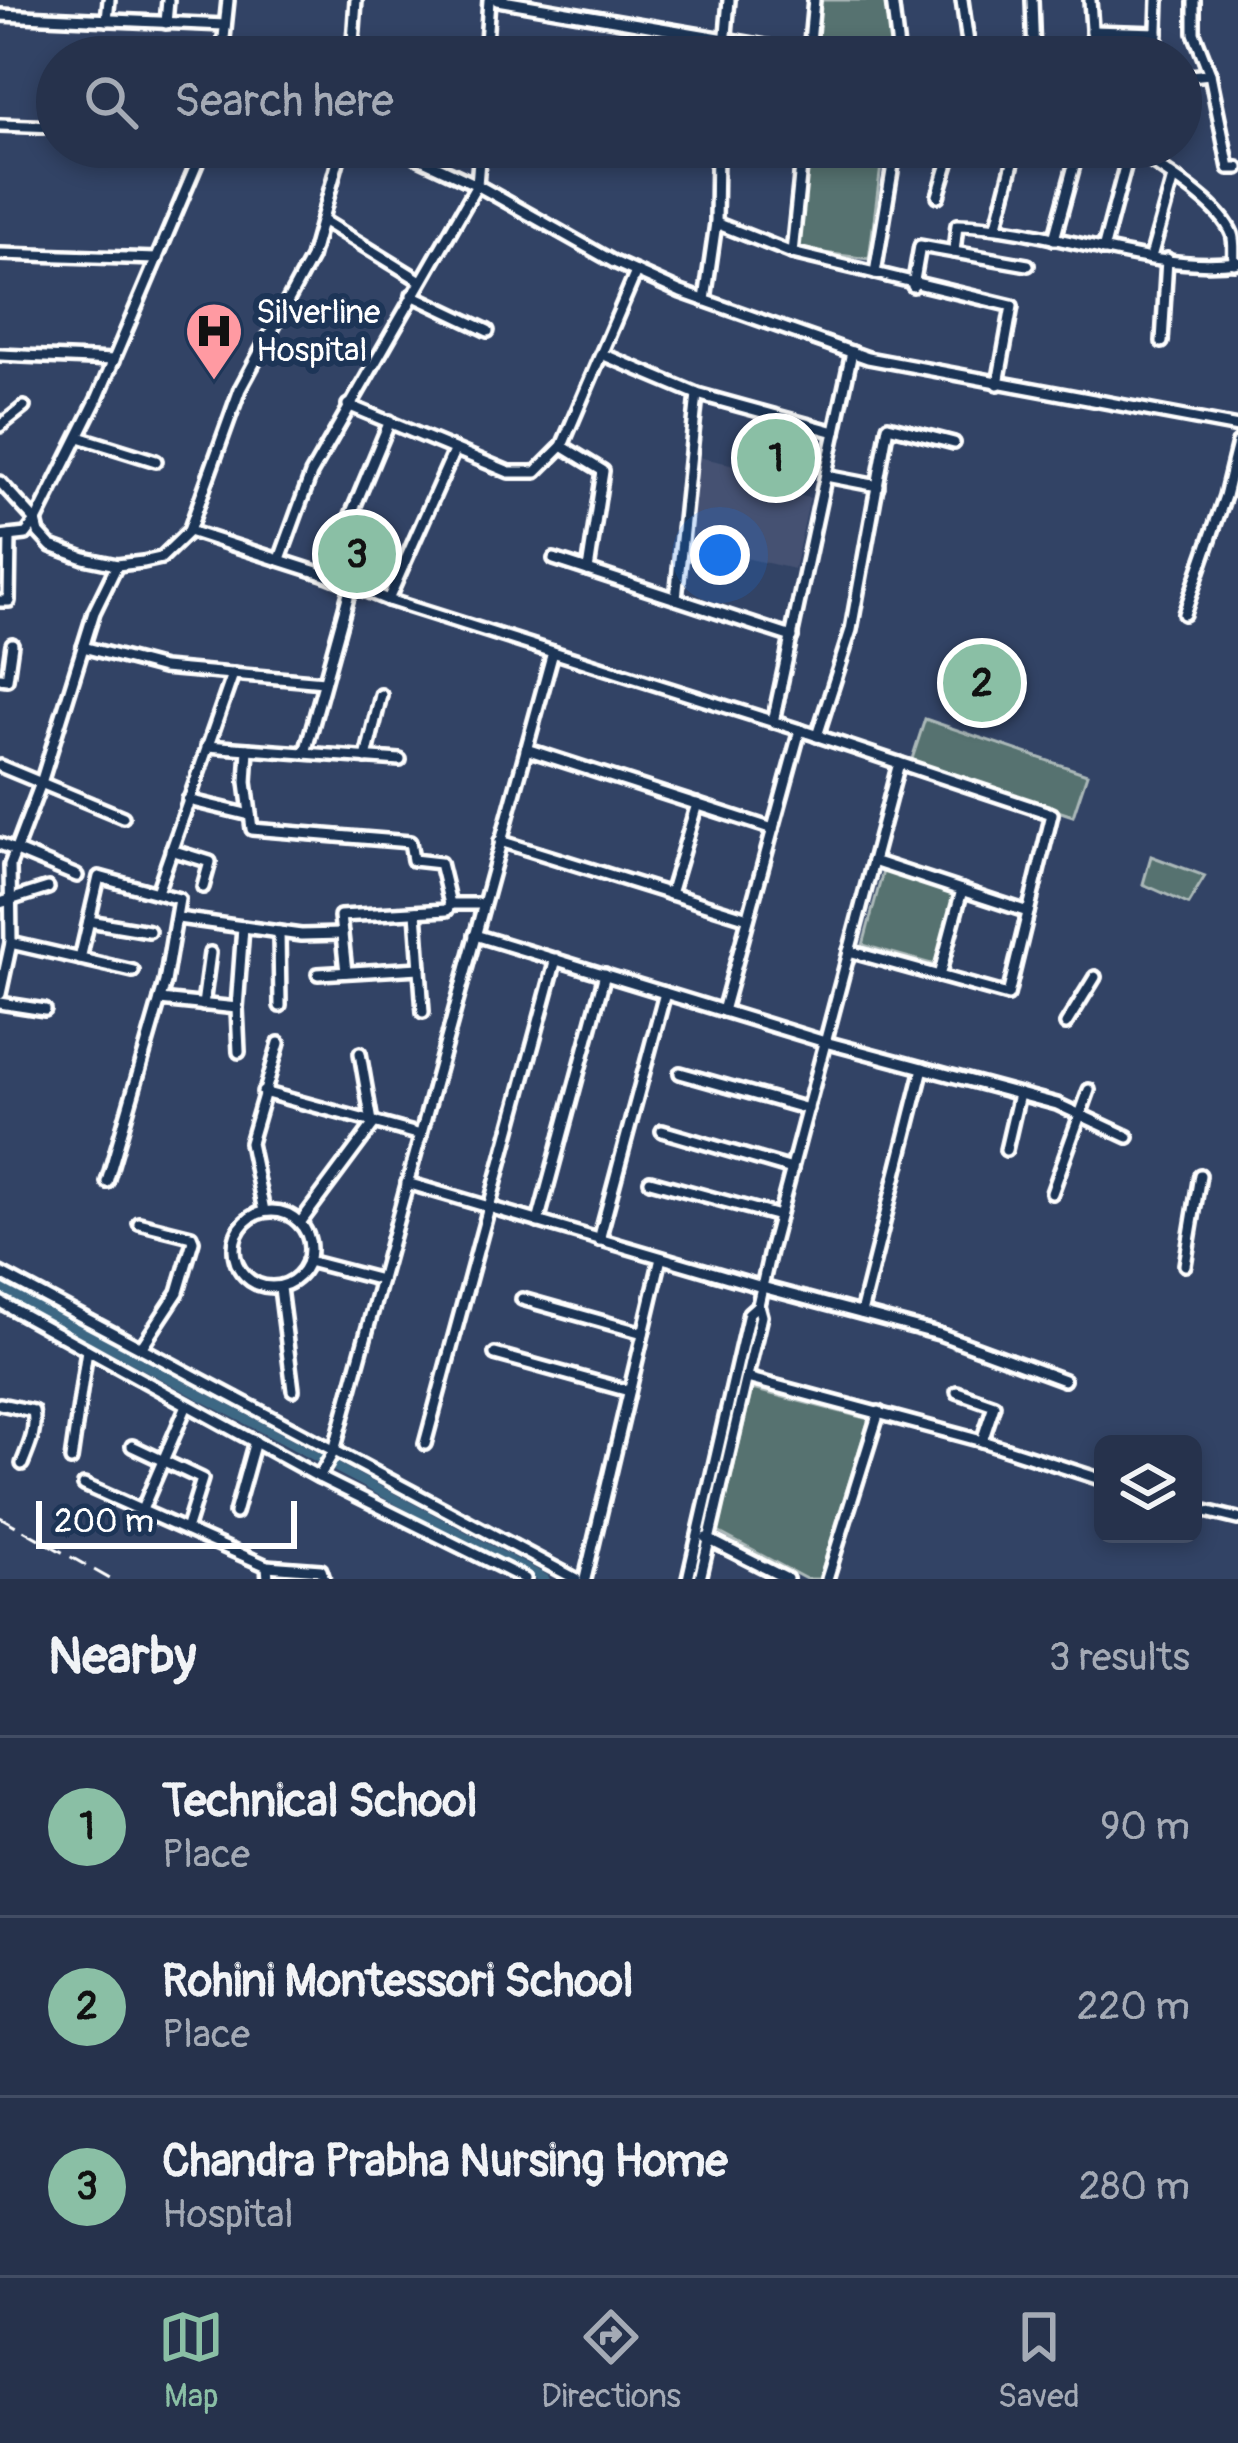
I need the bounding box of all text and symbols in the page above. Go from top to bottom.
search box [36,36,1202,168]
icon: search [78,69,144,135]
text: Search here [174,74,394,130]
place label: Silverline Hospital [256,292,380,371]
hospital icon: Silverline Hospital [183,300,245,382]
pin: 1 [737,413,815,503]
pin: 3 [318,509,396,599]
your location [690,525,750,585]
pin: 2 [943,638,1021,728]
map controls [1094,1435,1202,1543]
button: layers [1094,1435,1202,1543]
scale bar [36,1495,297,1548]
text: 200 m [54,1501,154,1542]
text: Nearby [48,1625,196,1689]
text: 3 results [1049,1633,1190,1682]
text: Technical School [162,1774,477,1830]
text: 1 [79,1802,95,1851]
text: 90 m [1100,1802,1190,1851]
text: Place [162,1830,250,1879]
text: Rohini Montessori School [162,1954,634,2010]
text: 2 [76,1982,98,2031]
text: 220 m [1077,1982,1190,2031]
text: Place [162,2010,250,2059]
text: Chandra Prabha Nursing Home [162,2134,728,2190]
text: 3 [76,2162,98,2211]
text: 280 m [1079,2162,1190,2211]
text: Hospital [162,2190,294,2239]
tab: Map [158,2304,224,2417]
tab: Directions [541,2304,681,2417]
tab: Saved [998,2304,1080,2417]

